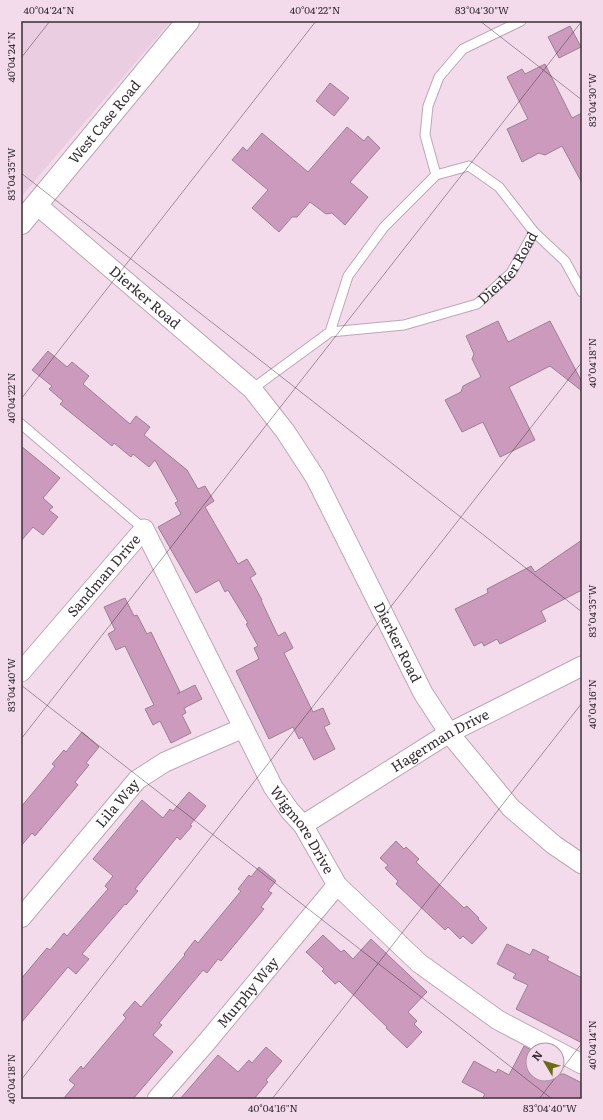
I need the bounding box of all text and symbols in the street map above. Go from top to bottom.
text: 40°04'24"N [23,2,75,17]
text: 40°04'22"N [290,2,340,17]
text: 83°04'30"W [455,2,509,17]
text: 40°04'24"N [3,31,18,83]
text: 83°04'30"W [584,73,599,127]
street label: West Case Road [63,75,145,168]
text: 83°04'35"W [3,147,18,201]
street label: Dierker Road [473,227,542,308]
street label: Dierker Road [106,260,186,333]
text: 40°04'18"N [584,338,599,388]
text: 40°04'22"N [3,373,18,423]
street label: Sandman Drive [62,529,144,621]
text: 83°04'35"W [584,584,599,638]
street label: Dierker Road [370,598,427,686]
text: 83°04'40"W [3,658,18,712]
text: 40°04'16"N [584,679,599,729]
street label: Hagerman Drive [387,704,492,776]
street label: Lila Way [90,773,144,831]
street label: Wigmore Drive [266,781,340,877]
street label: Murphy Way [212,951,283,1032]
text: 40°04'14"N [584,1020,599,1070]
north arrow [525,1042,565,1082]
text: N [527,1047,545,1064]
text: 40°04'18"N [3,1054,18,1104]
text: 40°04'16"N [248,1100,298,1115]
text: 83°04'40"W [523,1100,577,1115]

